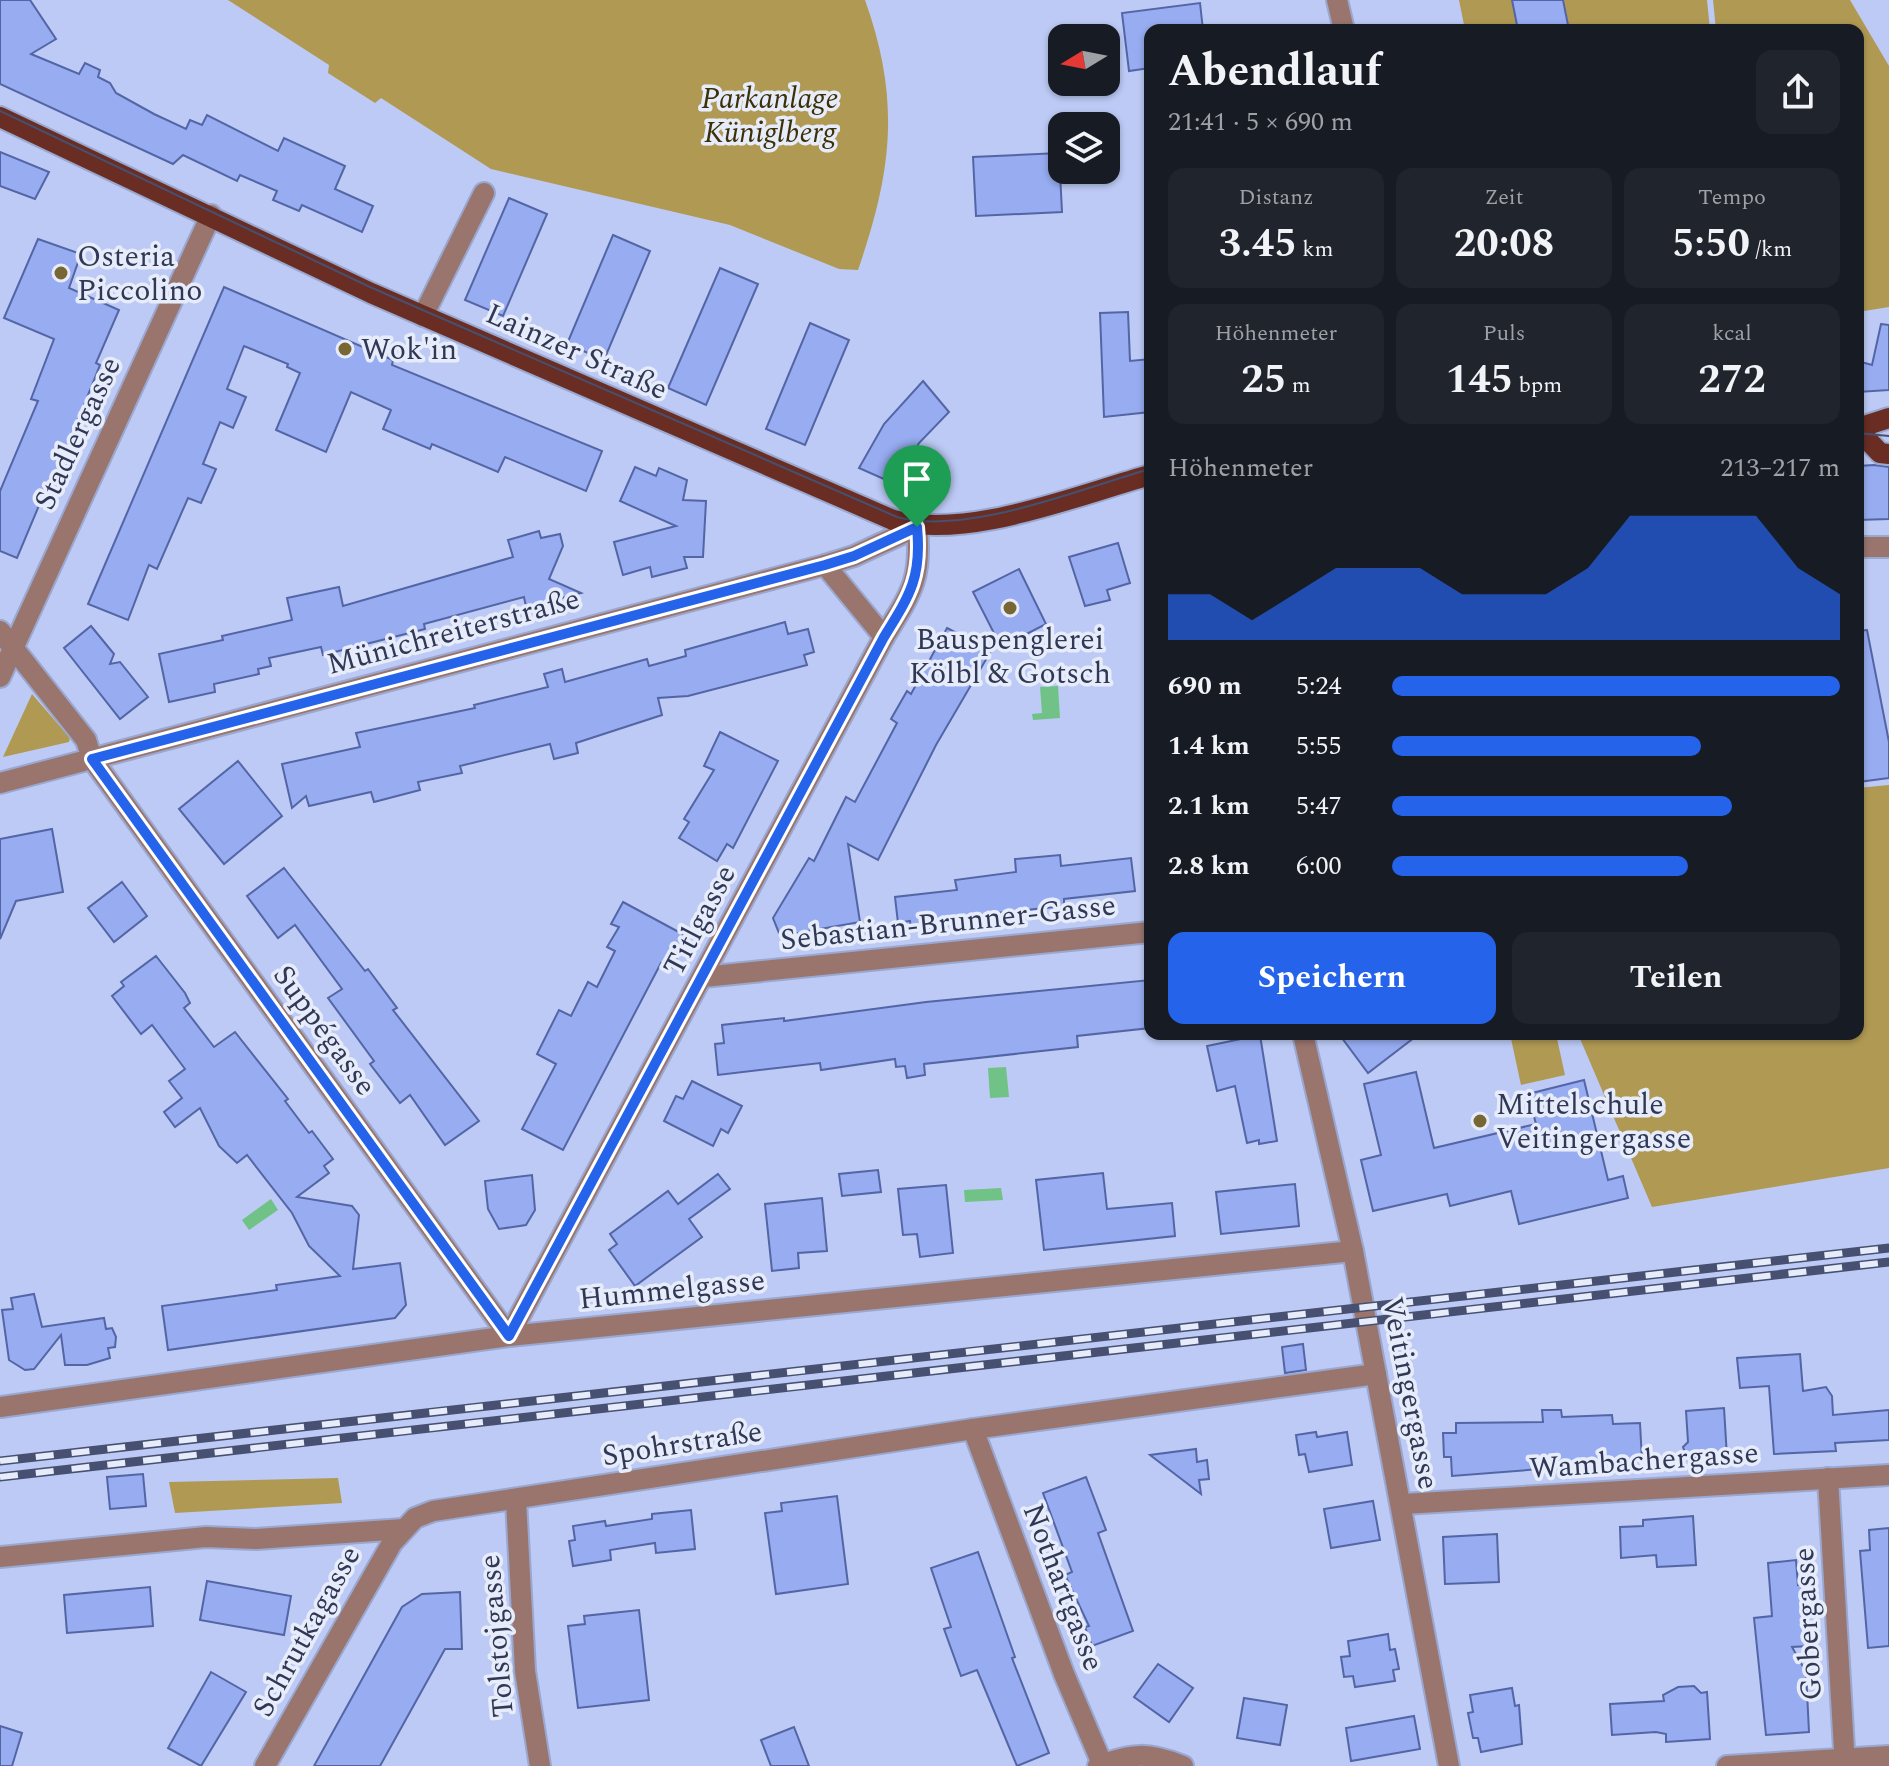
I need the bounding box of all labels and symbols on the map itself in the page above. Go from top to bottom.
north arrow [1048,24,1120,96]
park label: Parkanlage Küniglberg [701,76,839,156]
place label: Osteria Piccolino [77,234,202,314]
marker: Osteria Piccolino [52,264,70,282]
street label: Lainzer Straße [478,291,675,413]
place label: Wok'in [361,327,457,373]
marker: Wok'in [336,340,354,358]
street label: Stadlergasse [22,349,133,518]
pin [883,445,951,527]
street label: Münichreiterstraße [322,576,585,688]
marker: Bauspenglerei Kölbl & Gotsch [1001,599,1019,617]
place label: Bauspenglerei Kölbl & Gotsch [909,617,1111,697]
street label: Titlgasse [651,857,748,984]
street label: Sebastian-Brunner-Gasse [778,882,1118,964]
street label: Suppégasse [261,955,388,1106]
place label: Mittelschule Veitingergasse [1496,1082,1691,1162]
marker: Mittelschule Veitingergasse [1471,1112,1489,1130]
street label: Hummelgasse [577,1257,767,1323]
street label: Veitingergasse [1369,1293,1451,1493]
street label: Spohrstraße [599,1409,766,1479]
street label: Wambachergasse [1528,1430,1760,1492]
street label: Nothartgasse [1010,1497,1116,1678]
street label: Schrutkagasse [241,1537,373,1725]
street label: Gobergasse [1781,1546,1835,1702]
street label: Tolstojgasse [467,1552,527,1719]

